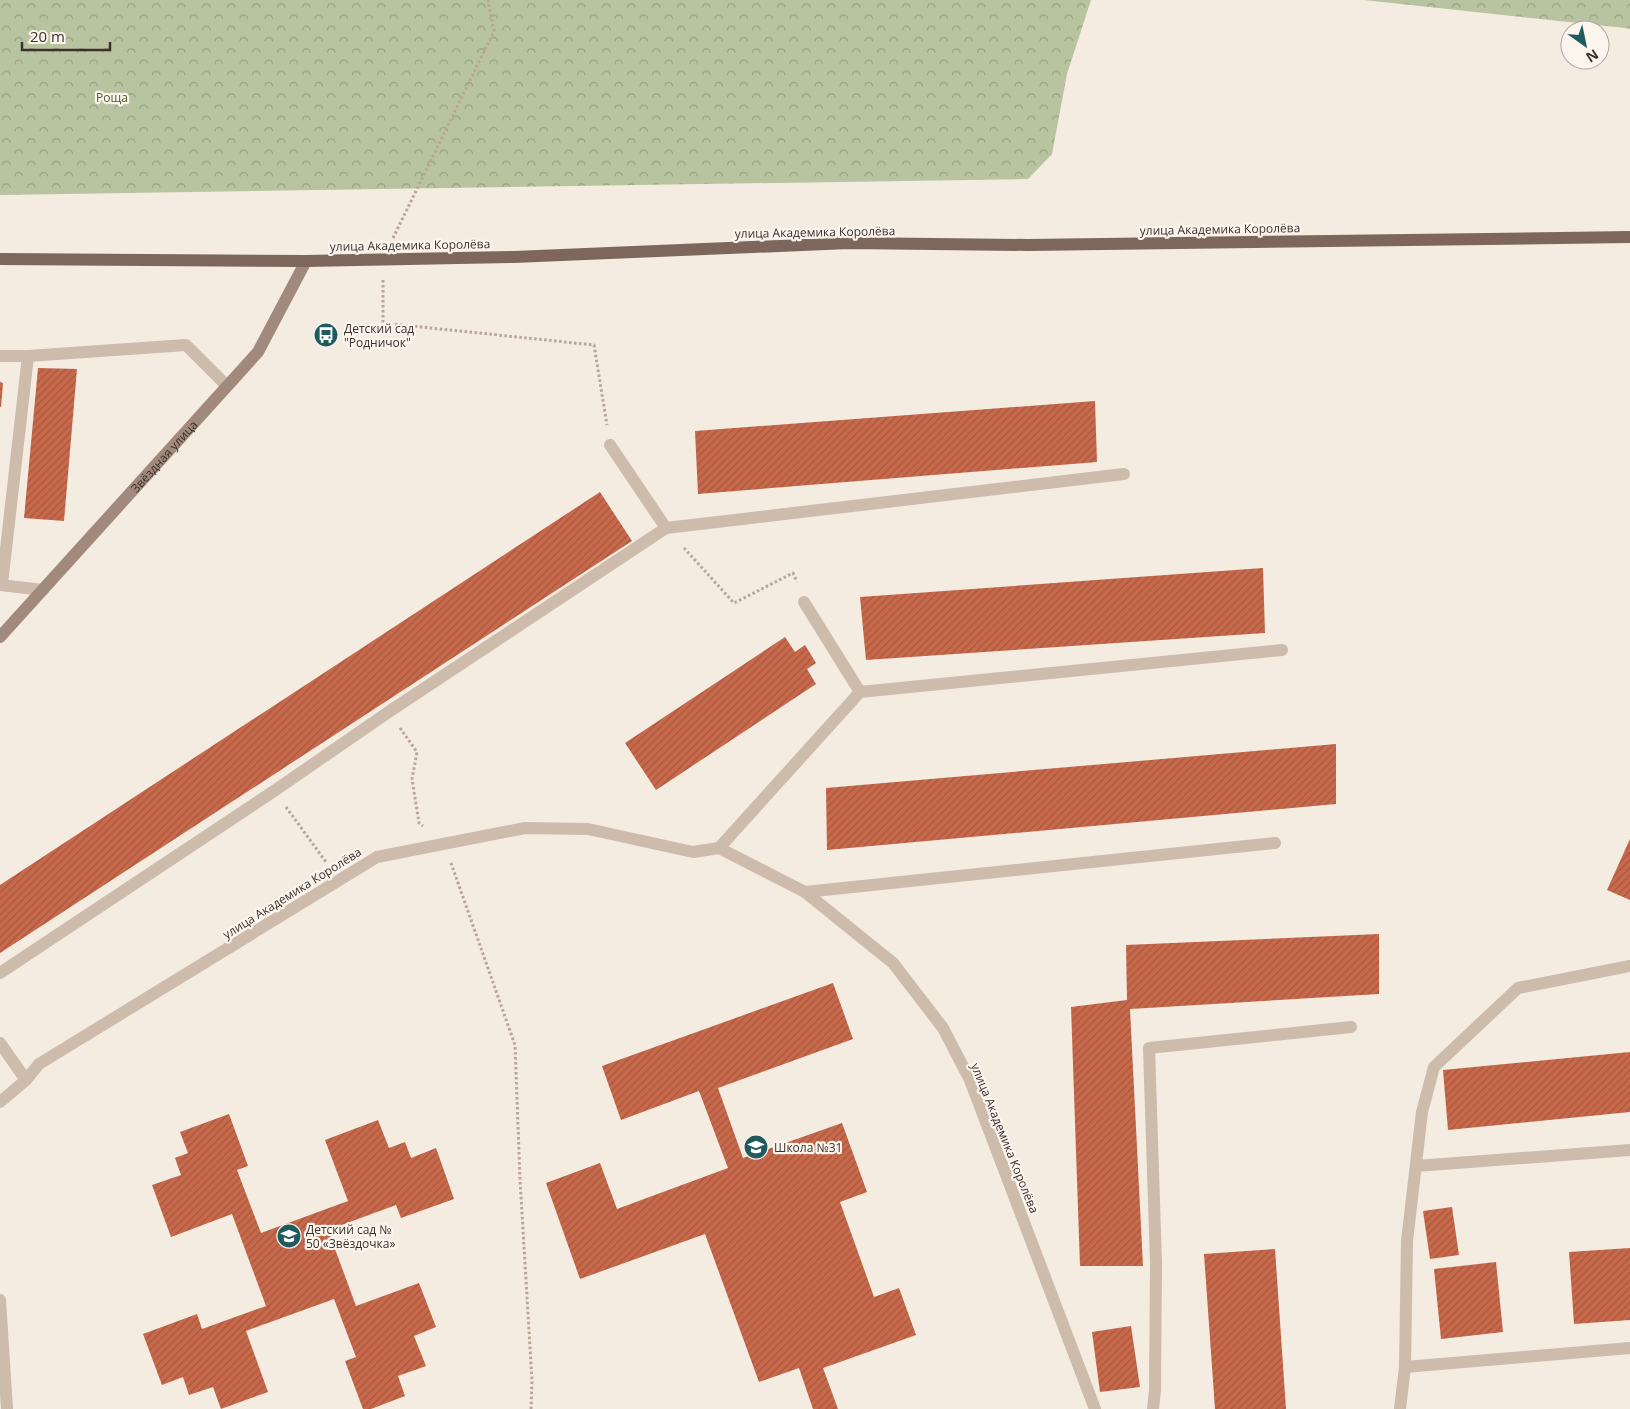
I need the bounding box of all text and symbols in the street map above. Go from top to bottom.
scale bar [22,20,110,52]
north arrow [1560,20,1610,70]
text: 20 m [30,26,65,46]
text: N [1582,45,1602,67]
park label: Роща [96,89,128,106]
street label: улица Академика Королёва [1140,219,1300,239]
street label: улица Академика Королёва [735,222,895,242]
street label: улица Академика Королёва [330,235,490,255]
place label: Детский сад "Родничок" [344,320,414,351]
bus stop icon: Детский сад "Родничок" [313,322,339,348]
street label: Звёздная улица [127,416,201,496]
street label: улица Академика Королёва [219,843,365,943]
street label: улица Академика Королёва [967,1060,1043,1216]
school or university icon: Школа №31 [743,1134,769,1160]
place label: Школа №31 [774,1139,842,1156]
place label: Детский сад № 50 «Звёздочка» [306,1221,395,1252]
school or university icon: Детский сад № 50 «Звёздочка» [276,1223,302,1249]

